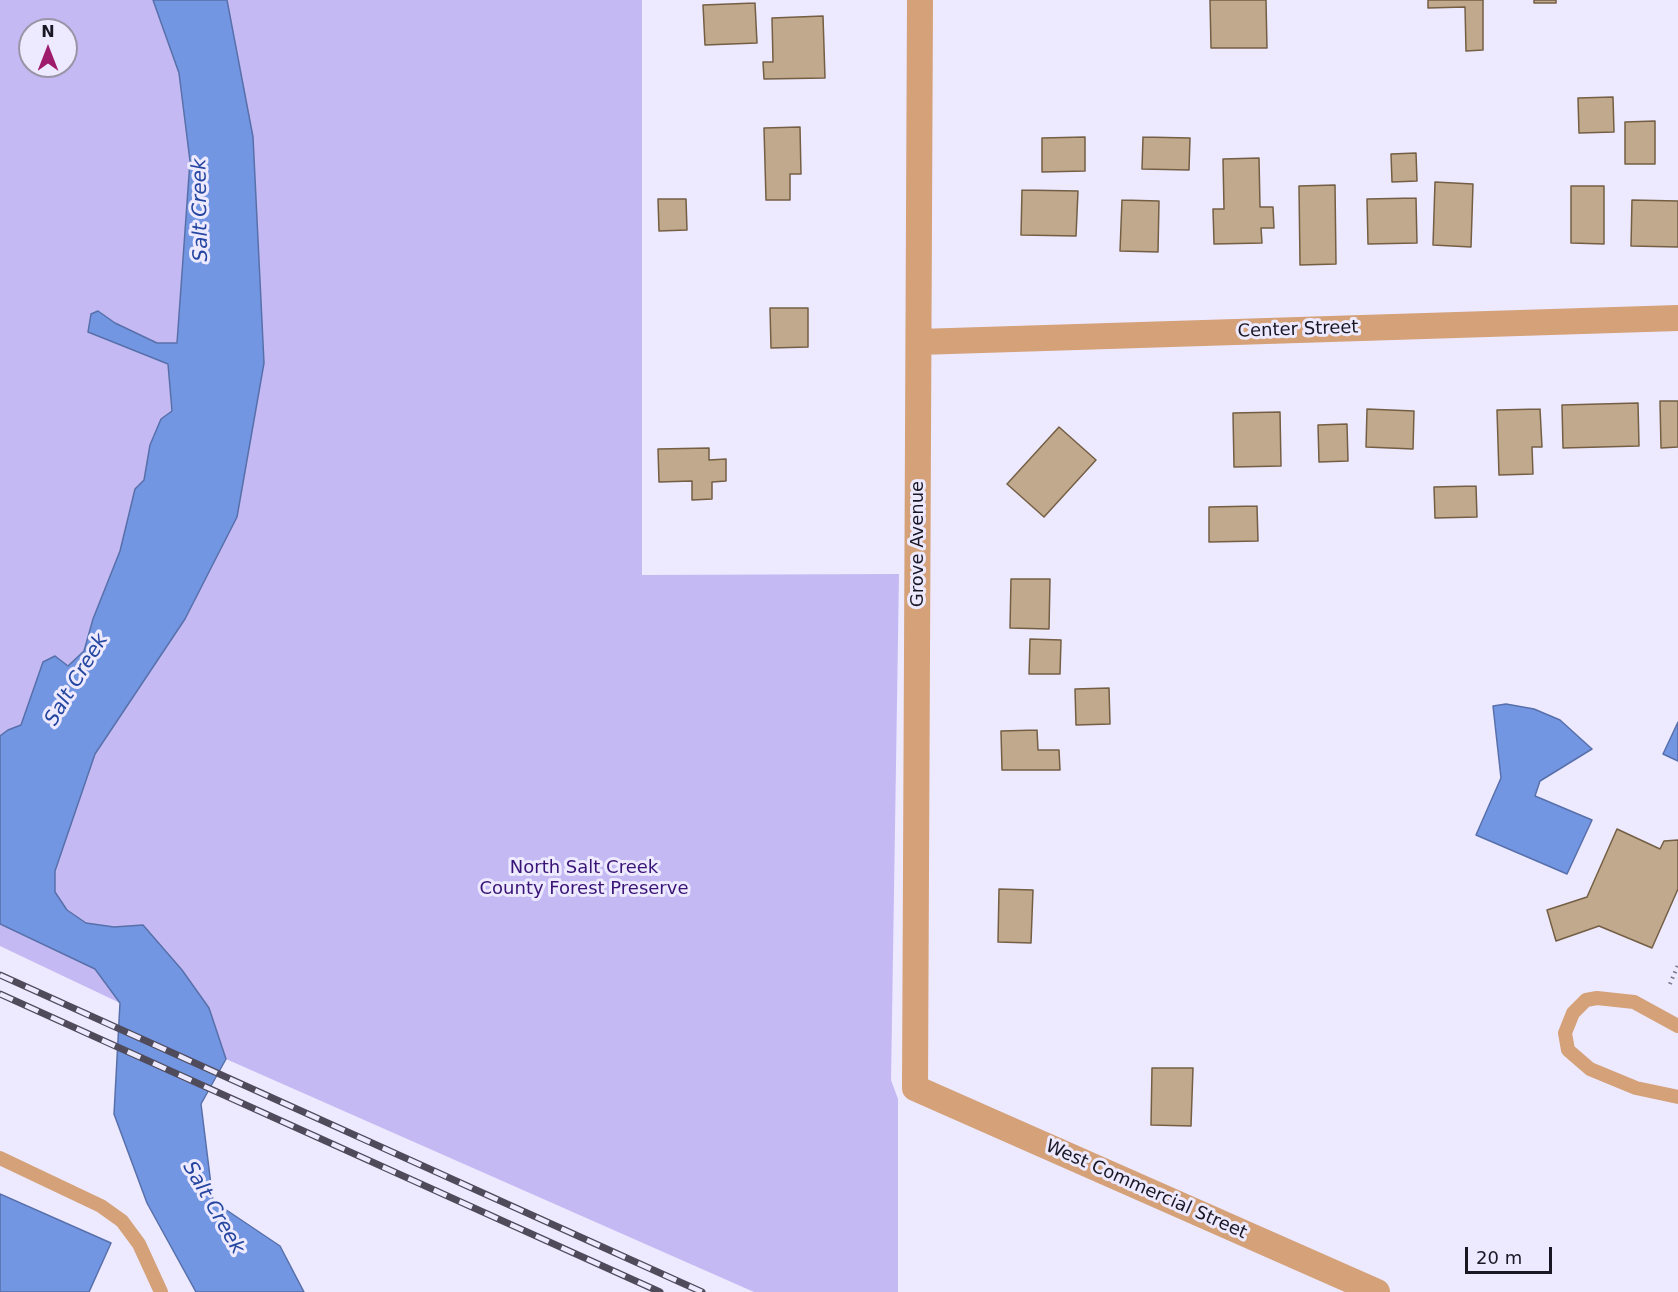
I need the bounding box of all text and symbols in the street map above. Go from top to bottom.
north arrow [18,18,78,78]
text: N [41,22,55,41]
water label: Salt Creek [188,158,214,262]
street label: Center Street [1237,317,1359,343]
street label: Grove Avenue [907,481,929,607]
water label: Salt Creek [40,630,114,730]
park label: North Salt Creek County Forest Preserve [480,857,688,900]
street label: West Commercial Street [1042,1136,1250,1244]
water label: Salt Creek [177,1157,249,1259]
scale bar [1468,1235,1555,1273]
text: 20 m [1476,1247,1522,1268]

